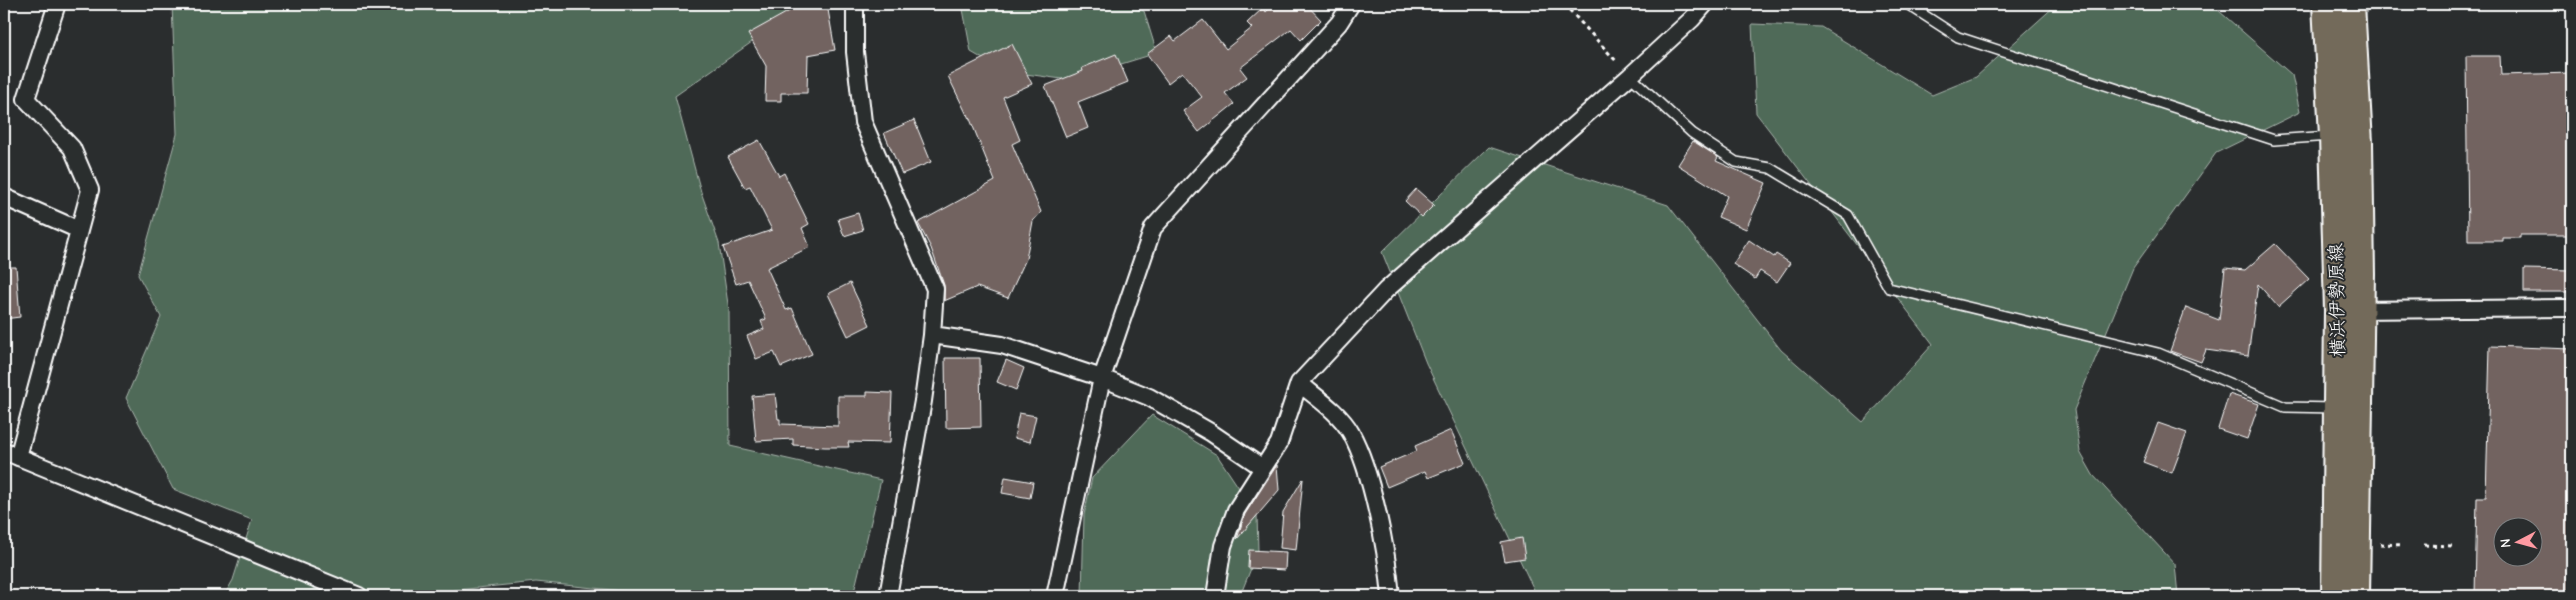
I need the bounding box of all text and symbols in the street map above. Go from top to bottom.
street label: 横浜伊勢原線 [2325,243,2349,357]
north arrow [2494,518,2544,568]
text: N [2497,538,2514,549]

